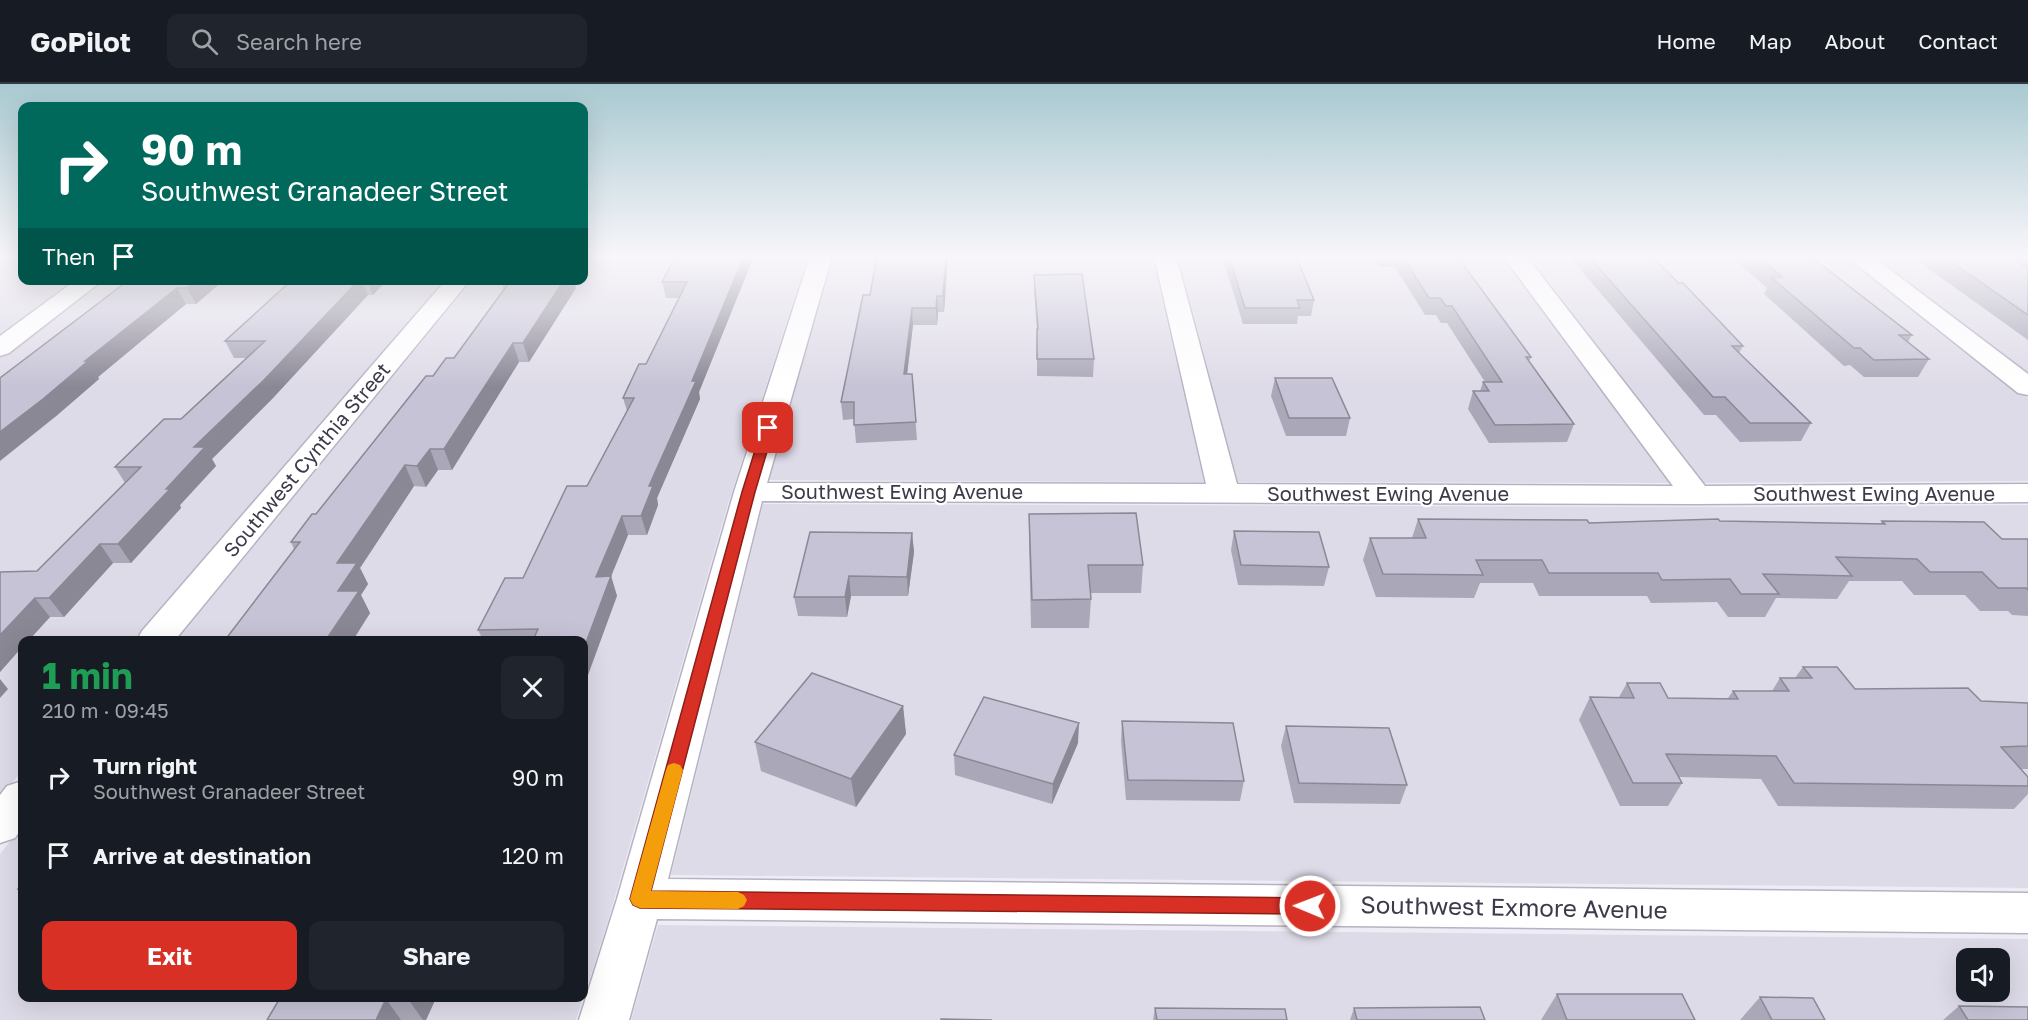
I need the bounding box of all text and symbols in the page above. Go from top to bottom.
search box [167,14,587,68]
text: GoPilot [30,25,131,58]
icon: search [188,25,221,58]
text: Search here [236,28,362,55]
text: Home [1656,28,1716,54]
text: Map [1749,28,1792,54]
text: About [1825,28,1885,54]
text: Contact [1918,28,1998,54]
text: 90 m [141,124,242,174]
icon: right [42,126,120,204]
text: Southwest Granadeer Street [141,175,509,207]
icon: arrive [107,240,140,273]
text: Then [42,243,95,270]
street label: Southwest Cynthia Street [218,357,395,561]
pin [742,402,793,453]
icon: arrive [751,411,784,444]
street label: Southwest Ewing Avenue [781,479,1023,503]
street label: Southwest Ewing Avenue [1267,481,1509,505]
street label: Southwest Ewing Avenue [1753,481,1995,505]
text: 1 min [42,654,133,697]
button: close [501,656,564,719]
text: 210 m · 09:45 [42,698,169,722]
text: Turn right [93,752,197,779]
icon: right [42,761,75,794]
text: 90 m [512,764,564,791]
text: Southwest Granadeer Street [93,779,365,803]
icon: arrive [42,839,75,872]
text: Arrive at destination [93,842,311,869]
text: 120 m [502,842,564,869]
position arrow [1278,874,1342,938]
street label: Southwest Exmore Avenue [1360,889,1668,924]
button: Exit [42,921,297,990]
button: Share [309,921,564,990]
map controls [1956,948,2010,1002]
button: sound [1956,948,2010,1002]

